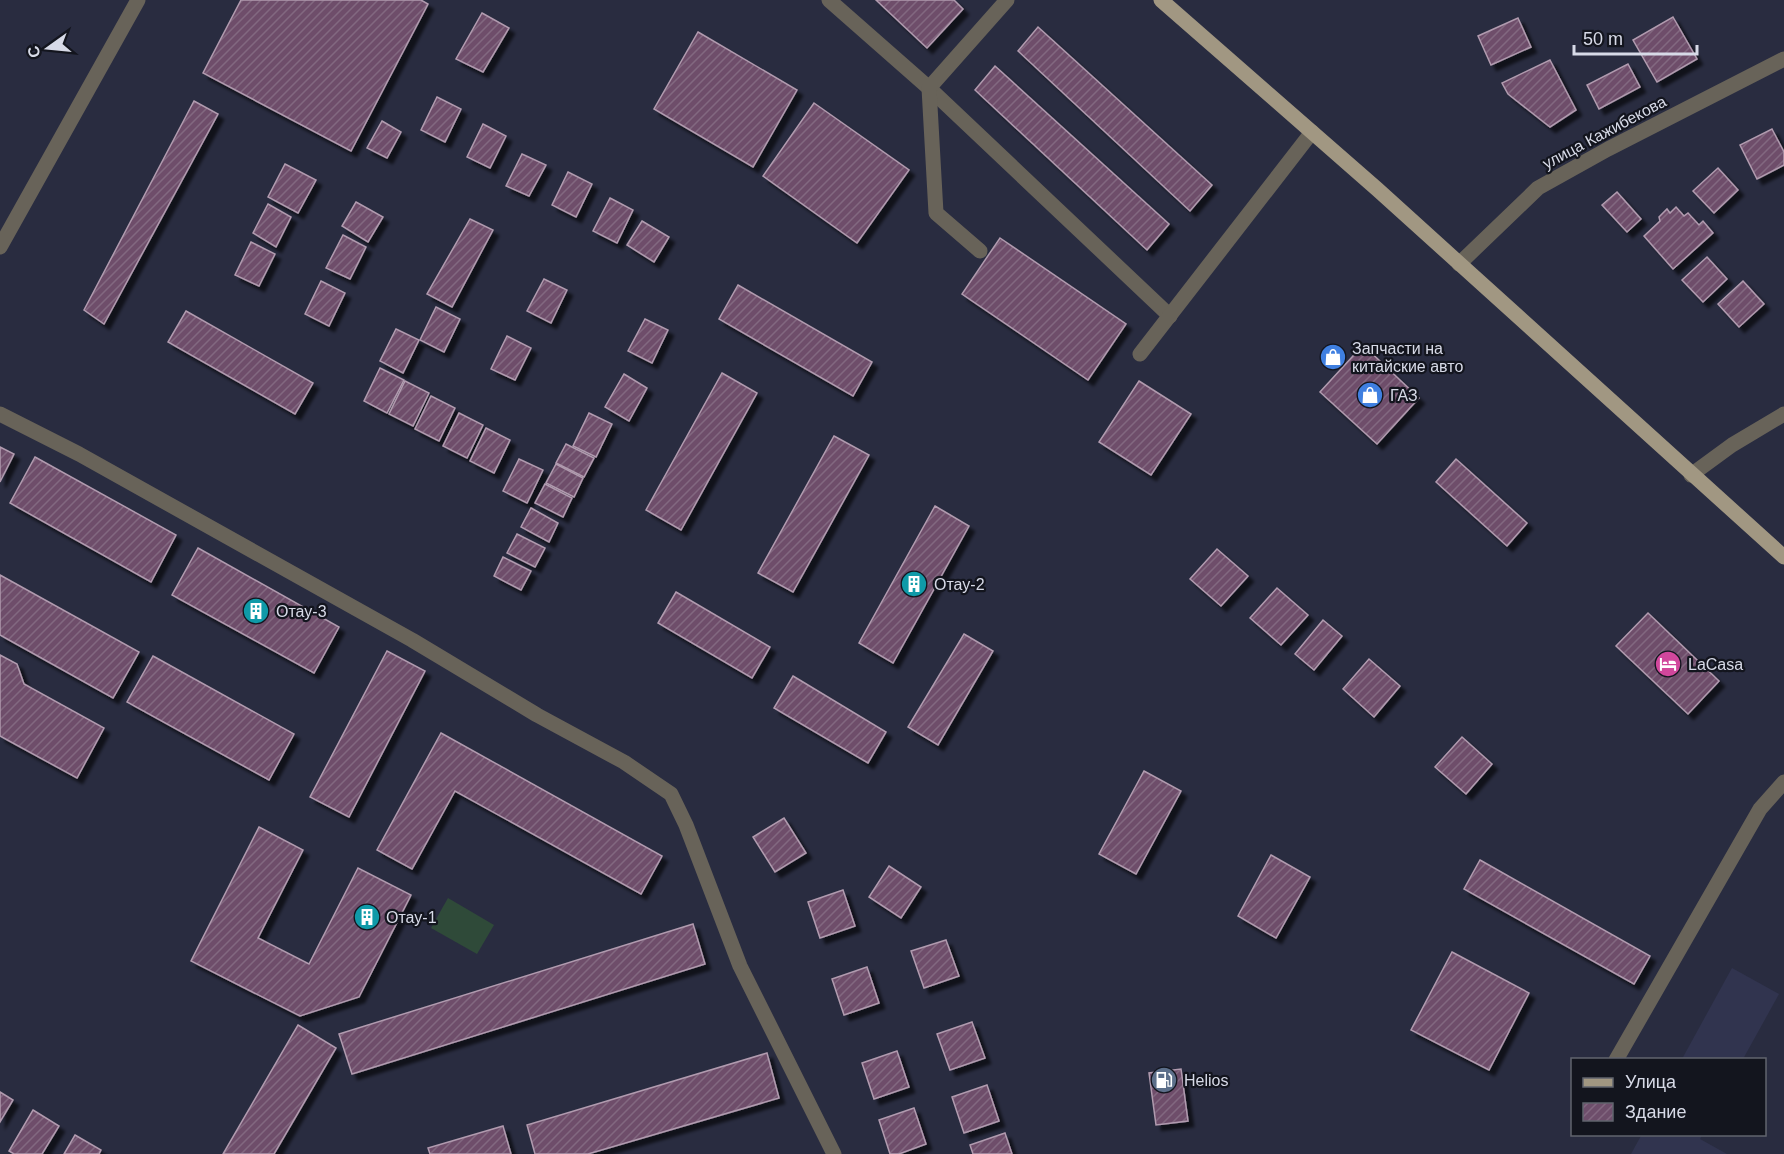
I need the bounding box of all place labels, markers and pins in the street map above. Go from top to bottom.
place label: Запчасти на китайские авто [1352,340,1463,375]
shop icon: Запчасти на китайские авто [1318,342,1348,372]
shop icon: ГАЗ [1355,380,1385,410]
place label: ГАЗ [1390,387,1418,404]
building icon: Отау-2 [899,569,929,599]
place label: Отау-2 [934,576,985,593]
building icon: Отау-3 [241,596,271,626]
place label: Отау-3 [276,603,327,620]
hotel icon: LaCasa [1653,649,1683,679]
place label: LaCasa [1688,656,1743,673]
building icon: Отау-1 [352,902,382,932]
place label: Отау-1 [386,909,437,926]
fuel station icon: Helios [1149,1065,1179,1095]
place label: Helios [1184,1072,1228,1089]

